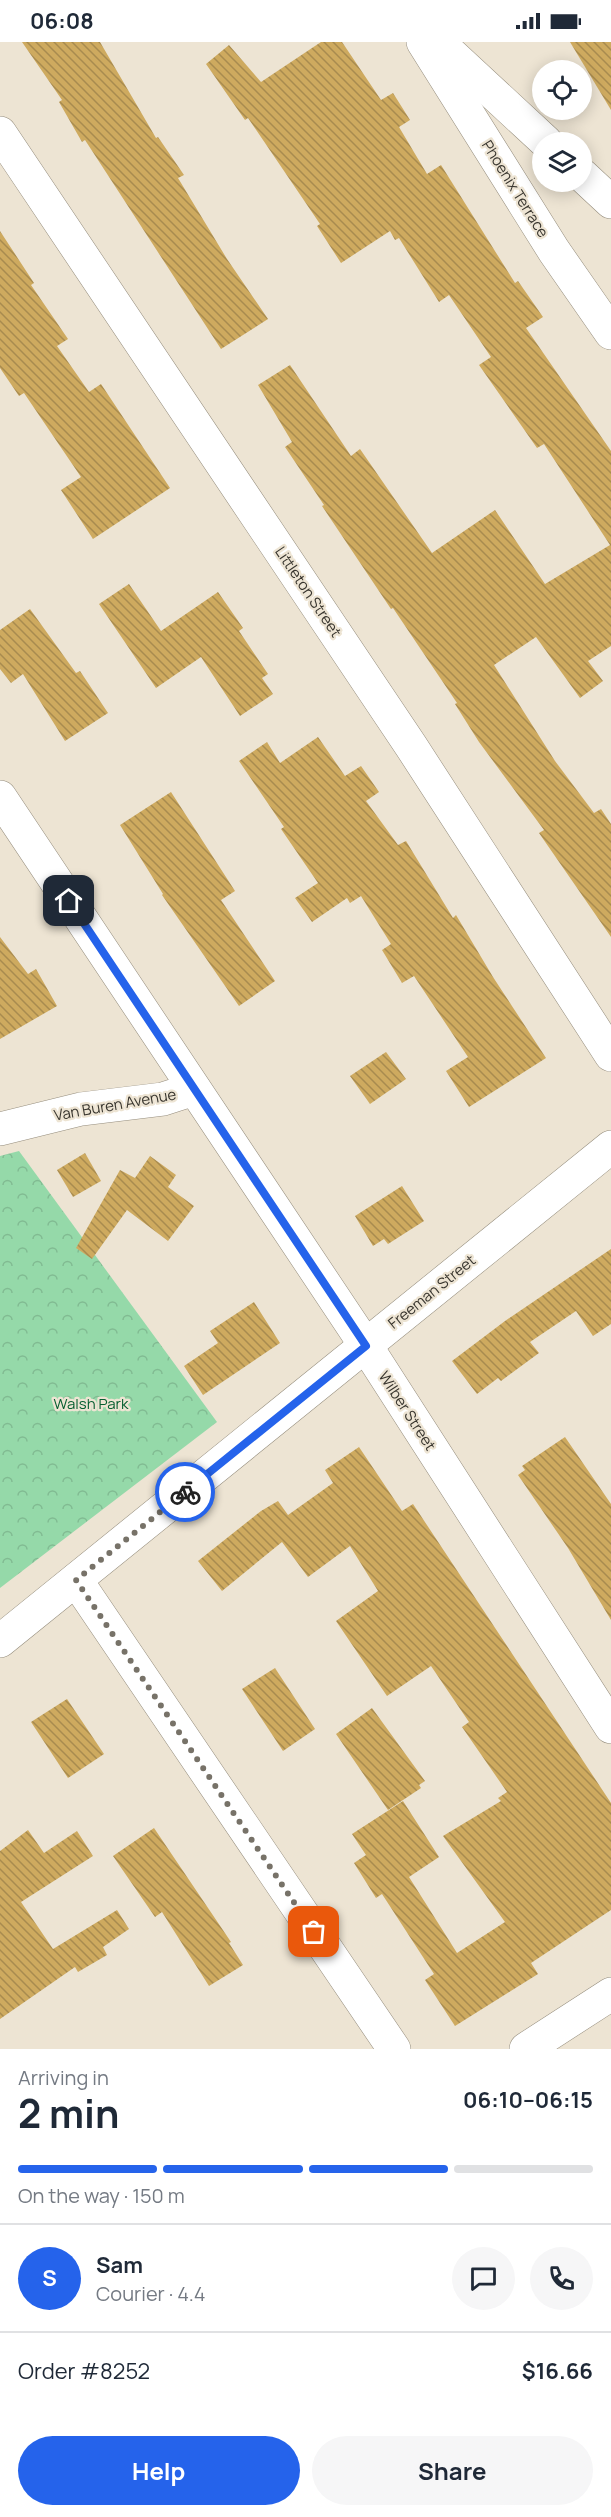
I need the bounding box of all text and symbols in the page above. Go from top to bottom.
text: 06:08 [30,6,94,36]
map controls [532,60,592,192]
button: locate [532,60,592,120]
button: layers [532,132,592,192]
street label: Phoenix Terrace [477,136,554,242]
street label: Littleton Street [270,542,347,641]
pin [43,875,94,926]
icon: home [52,884,85,917]
street label: Van Buren Avenue [52,1083,178,1126]
street label: Freeman Street [383,1250,480,1333]
street label: Wilber Street [374,1367,441,1455]
park label: Walsh Park [54,1393,129,1414]
courier [155,1462,215,1522]
icon: bike [169,1476,202,1509]
pin [288,1906,339,1957]
icon: bag [297,1915,330,1948]
text: Arriving in [18,2064,109,2091]
text: 06:10–06:15 [463,2085,593,2115]
text: 2 min [18,2086,119,2140]
text: On the way · 150 m [18,2182,185,2209]
button: chat [452,2247,515,2310]
button: phone [530,2247,593,2310]
text: Sam [96,2250,143,2280]
text: S [42,2263,57,2293]
text: Courier · 4.4 [96,2280,206,2307]
text: Order #8252 [18,2356,150,2386]
text: $16.66 [522,2356,593,2386]
button: Help [18,2436,300,2505]
button: Share [312,2436,593,2505]

